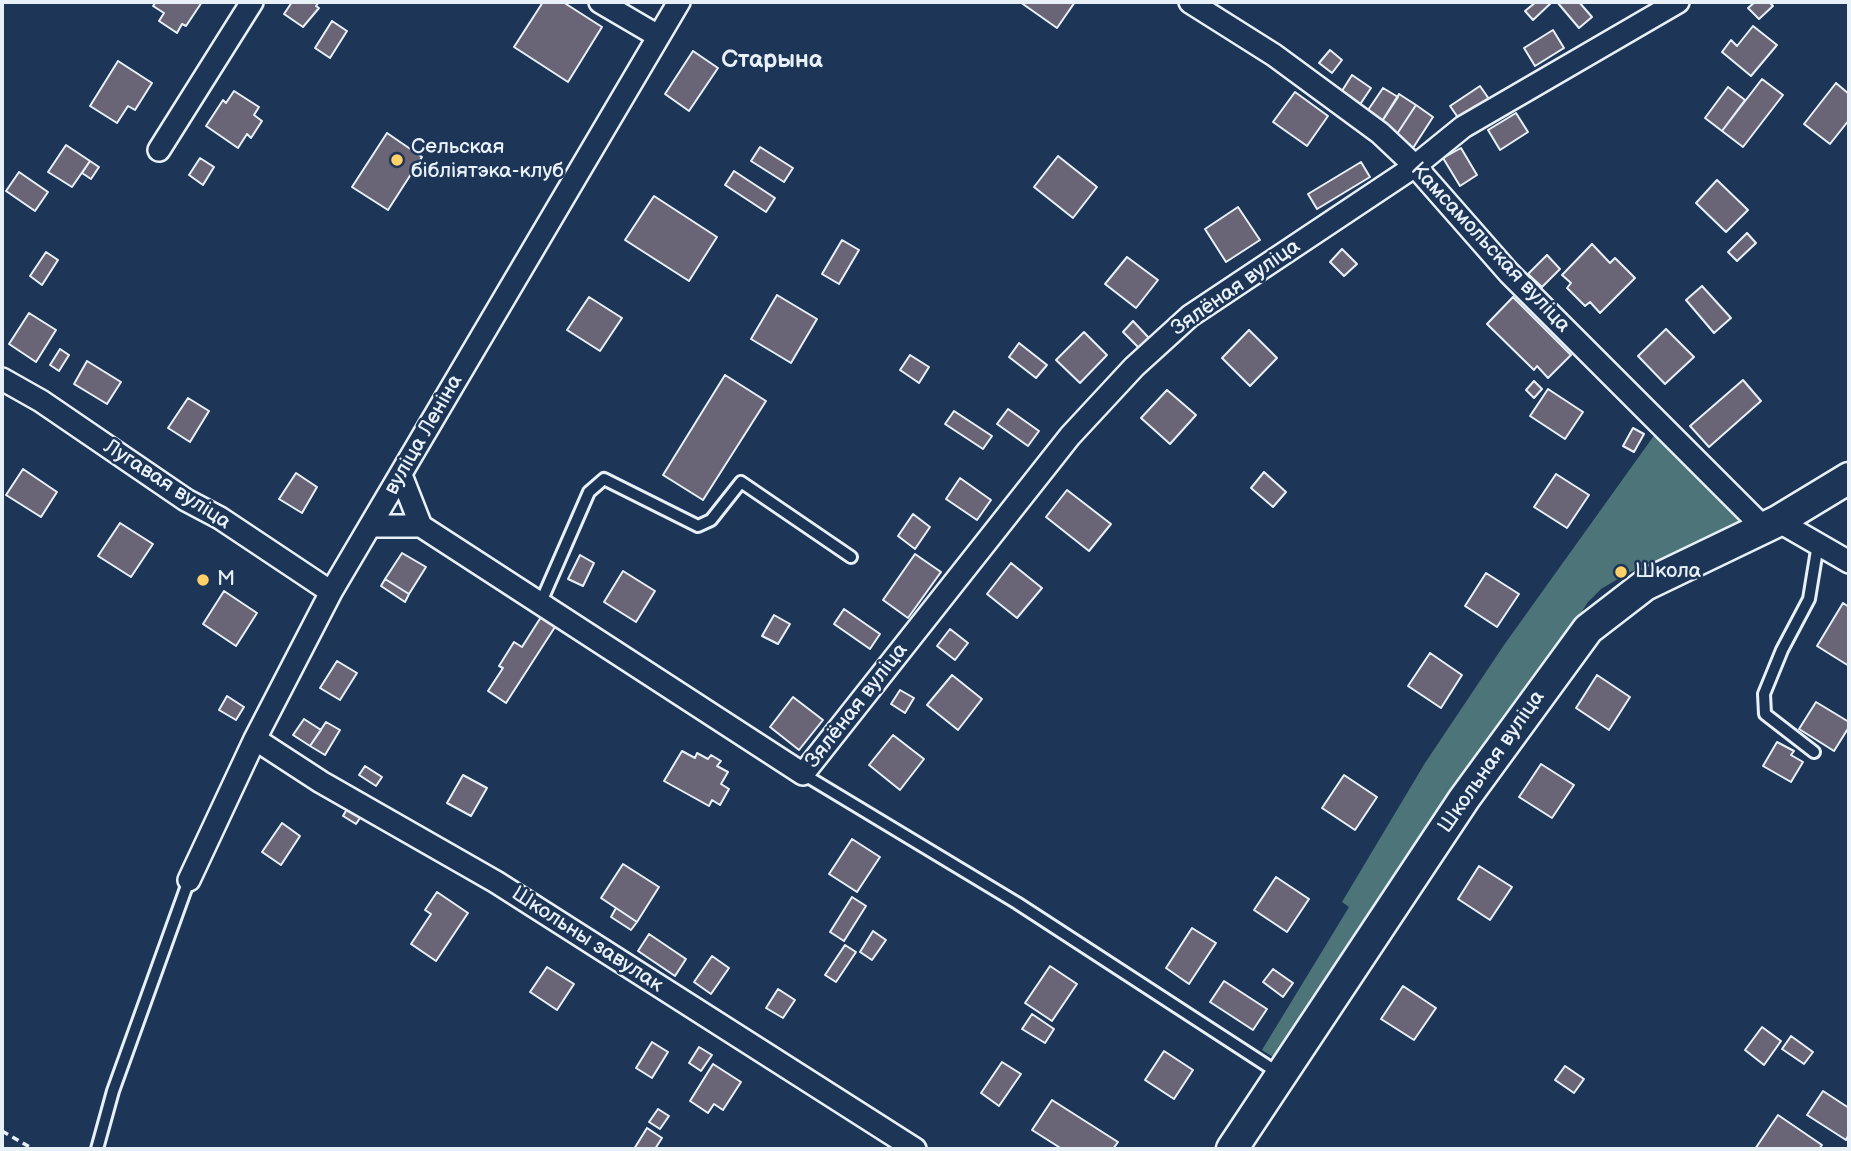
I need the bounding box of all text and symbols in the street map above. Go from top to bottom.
district label: Старына [721,47,823,75]
place label: Сельская бібліятэка-клуб [411,135,564,185]
marker: Сельская бібліятэка-клуб [389,152,405,168]
street label: Камсамольская вуліца [1405,158,1575,338]
street label: Зялёная вуліца [1167,234,1305,342]
street label: вуліца Леніна [379,370,469,500]
street label: Лугавая вуліца [99,435,235,535]
place label: Школа [1635,559,1701,585]
marker: Школа [1613,564,1629,580]
place label: M [217,567,235,593]
marker: M [195,572,211,588]
street label: Зялёная вуліца [800,639,914,773]
street label: Школьная вуліца [1433,686,1551,838]
street label: Школьны завулак [507,882,667,998]

